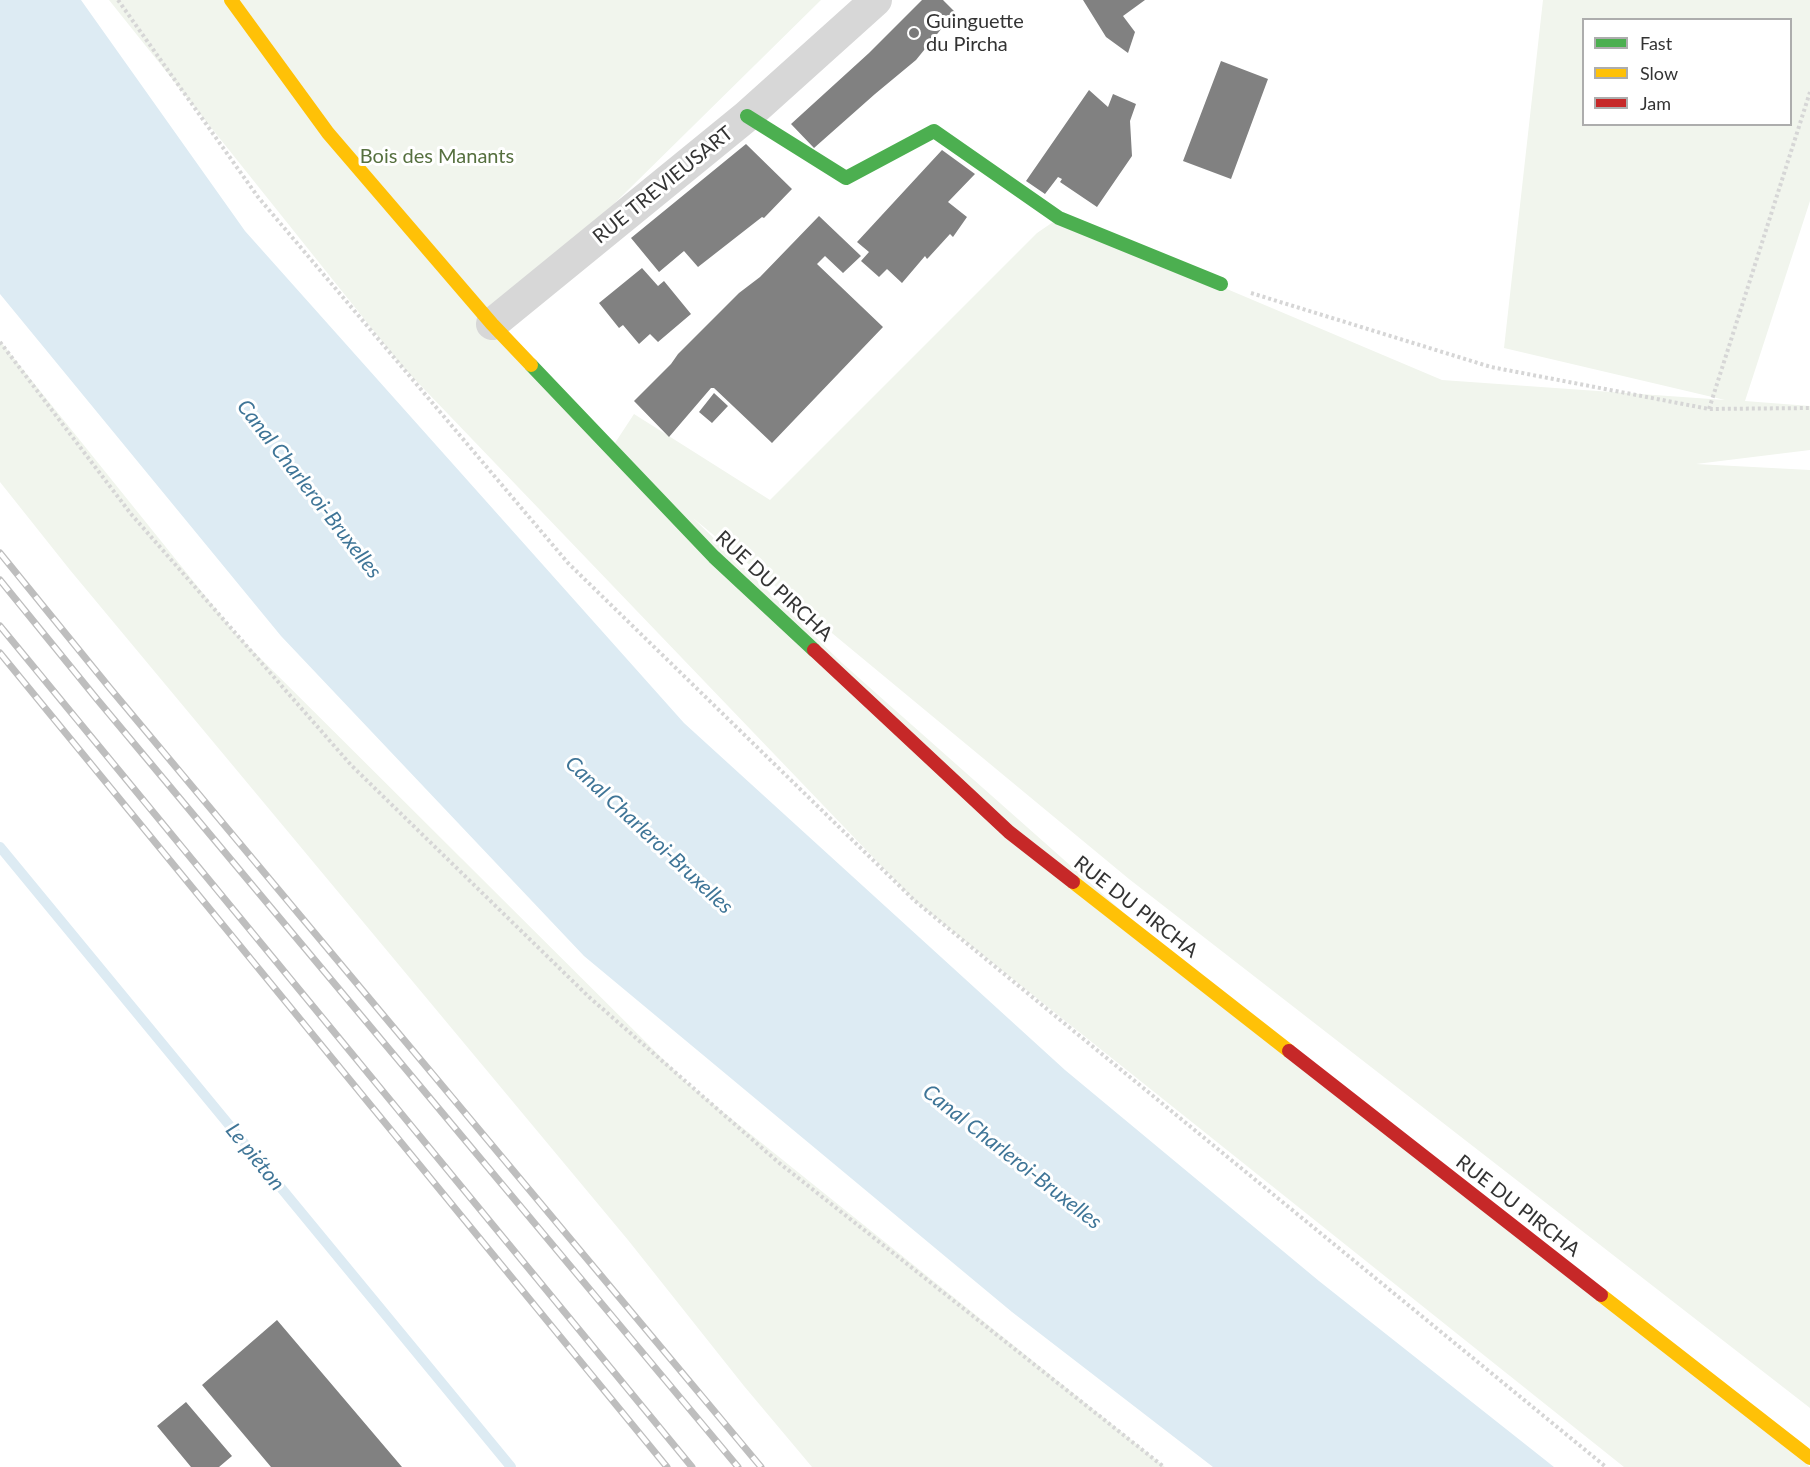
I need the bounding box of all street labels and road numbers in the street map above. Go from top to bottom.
street label: RUE TREVIEUSART [588,121,738,249]
street label: RUE DU PIRCHA [711,526,837,646]
street label: RUE DU PIRCHA [1069,851,1203,963]
street label: RUE DU PIRCHA [1451,1150,1585,1262]

